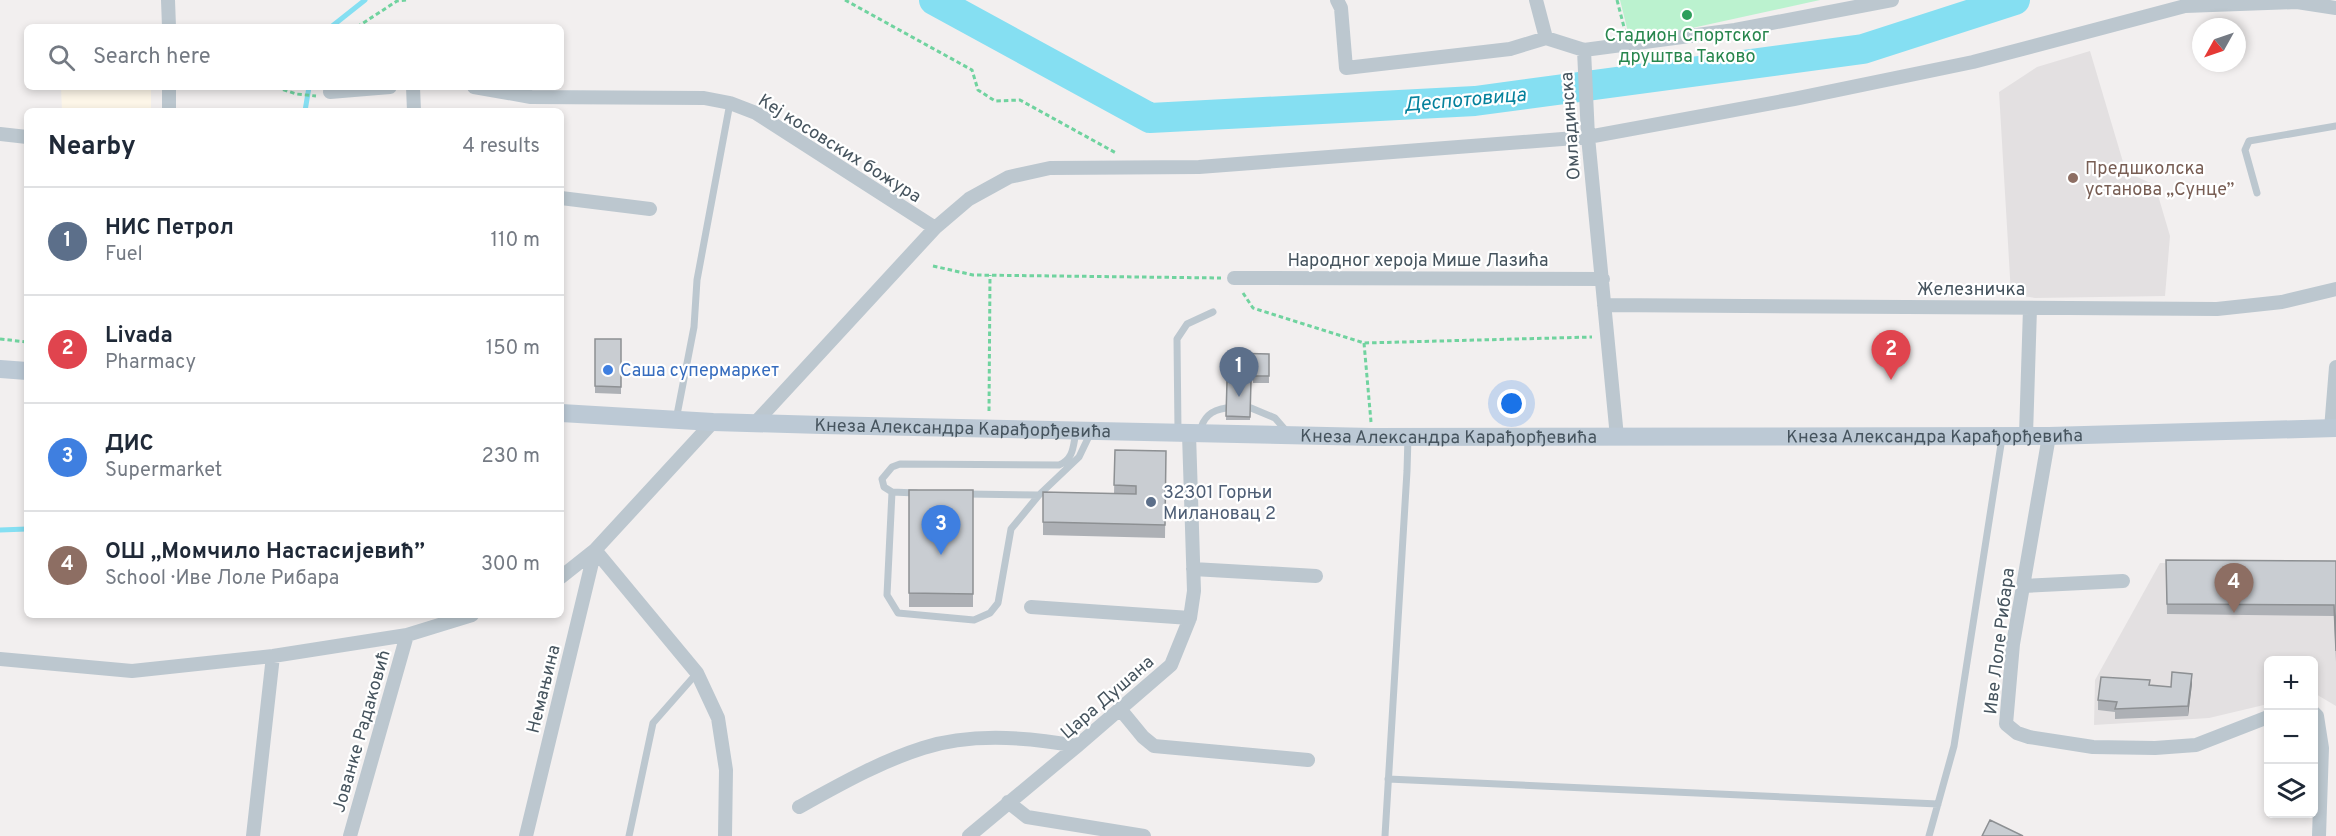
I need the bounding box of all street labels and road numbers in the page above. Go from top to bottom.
street label: Омладинска [1556,71,1587,181]
street label: Кеј косовских божура [753,90,925,209]
street label: Народног хероја Мише Лазића [1287,250,1549,273]
street label: Железничка [1917,279,2025,302]
street label: Кнеза Александра Карађорђевића [814,415,1111,444]
street label: Кнеза Александра Карађорђевића [1300,425,1597,450]
street label: Кнеза Александра Карађорђевића [1786,425,2083,449]
street label: Иве Лоле Рибара [1980,567,2021,716]
street label: Немањина [522,643,567,736]
street label: Јованке Радаковић [328,647,397,815]
street label: Цара Душана [1057,651,1159,745]

